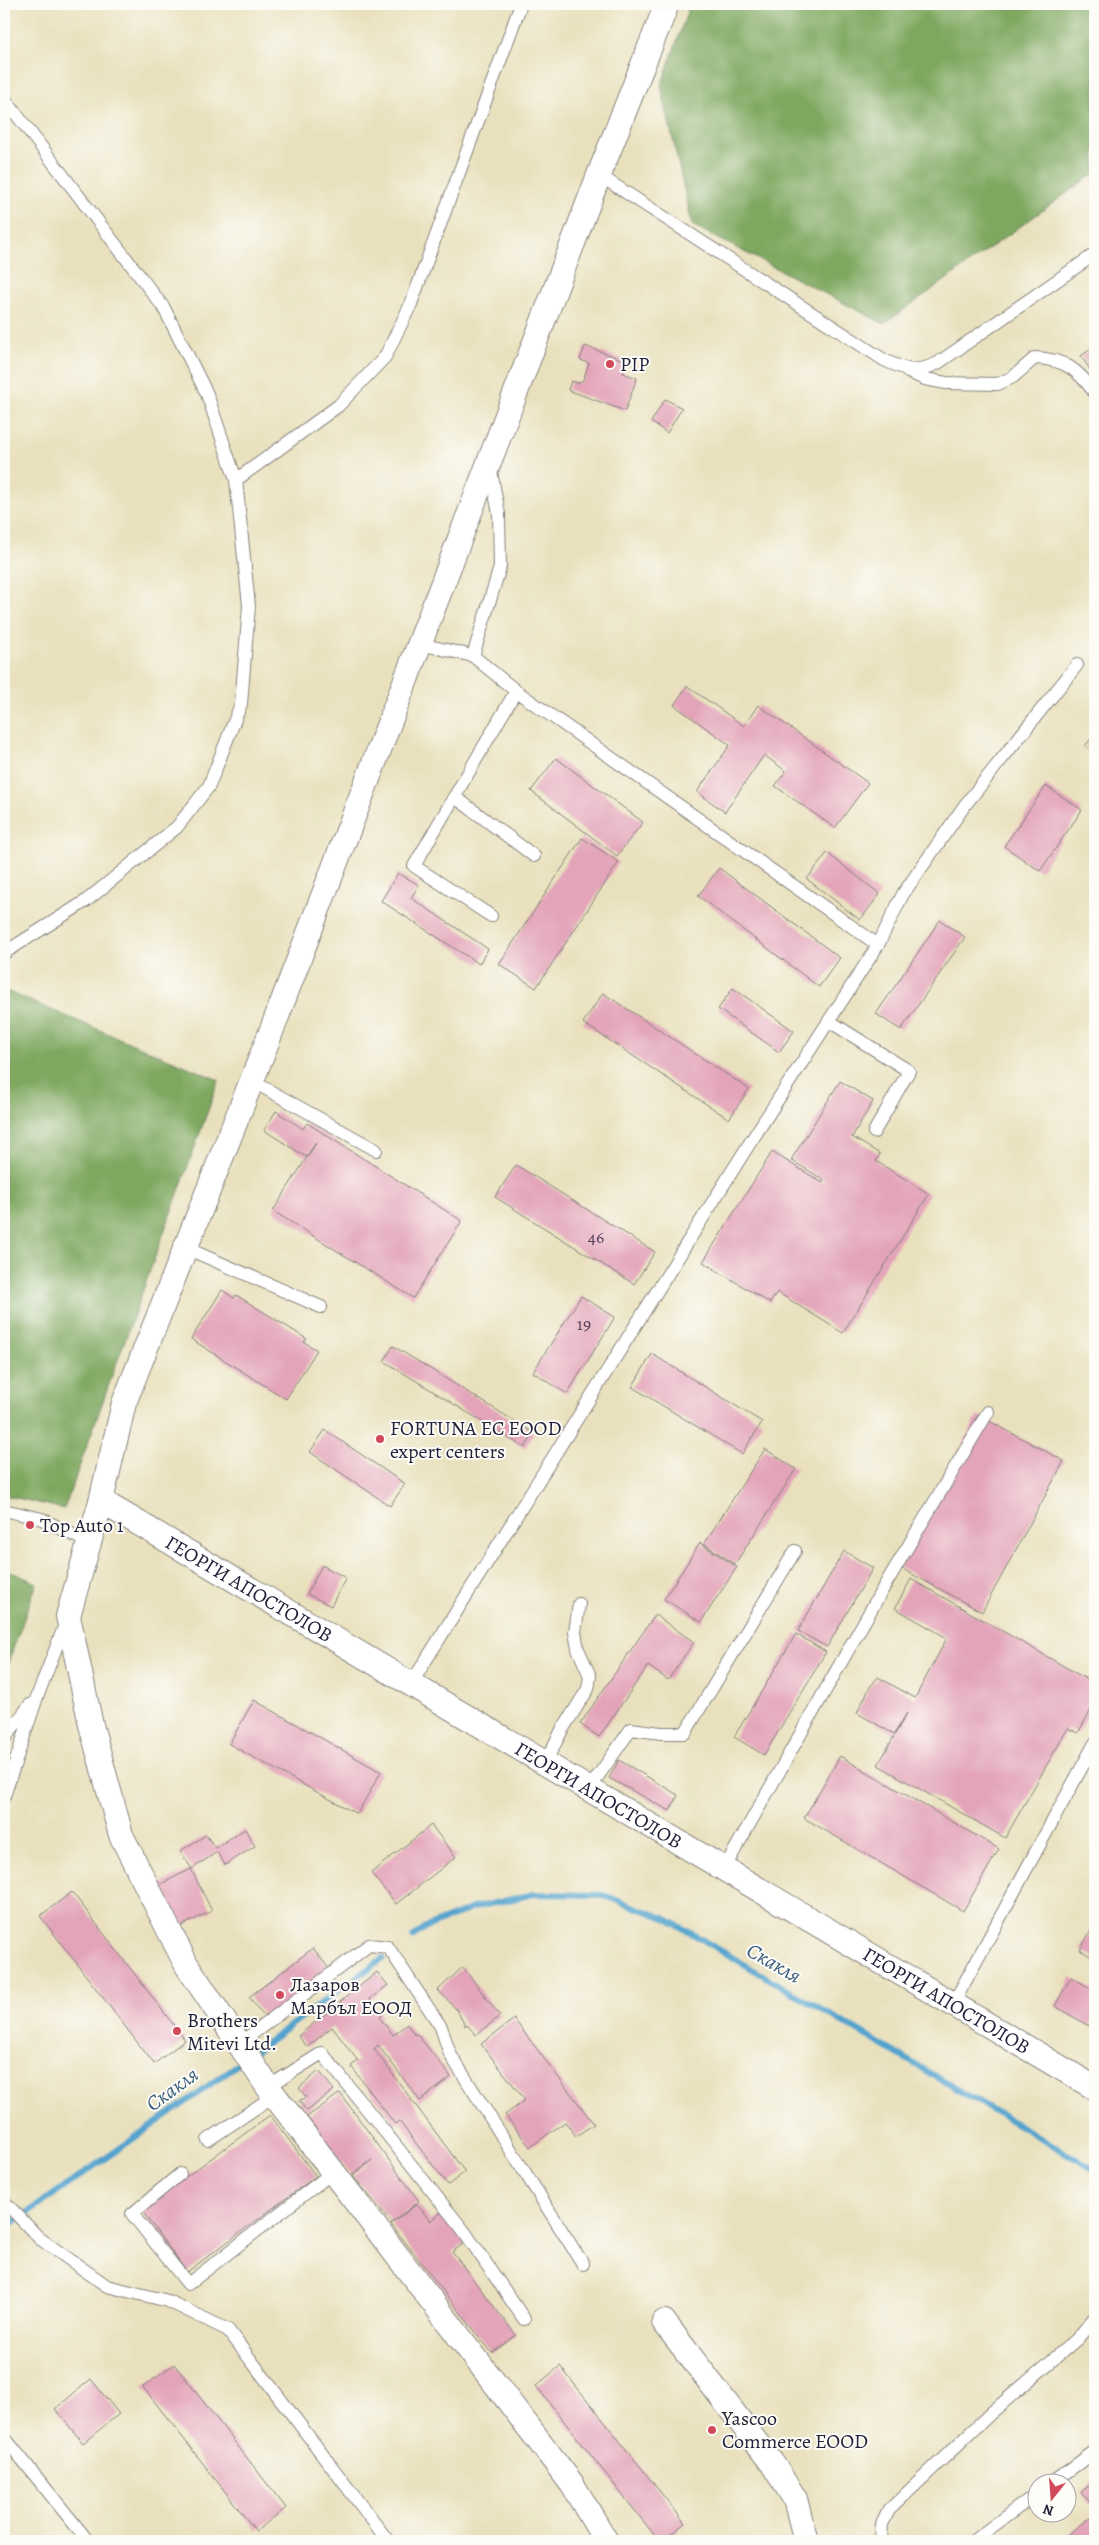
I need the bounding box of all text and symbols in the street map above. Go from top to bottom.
place label: PIP [620,351,649,378]
marker: PIP [604,358,616,370]
house number: 46 [588,1225,604,1249]
house number: 19 [577,1312,591,1336]
place label: FORTUNA EC EOOD expert centers [390,1415,562,1465]
marker: FORTUNA EC EOOD expert centers [374,1433,386,1445]
place label: Top Auto 1 [40,1512,124,1539]
marker: Top Auto 1 [24,1519,36,1531]
street label: ГЕОРГИ АПОСТОЛОВ [160,1529,338,1648]
street label: ГЕОРГИ АПОСТОЛОВ [510,1735,687,1855]
water label: Скакля [742,1936,806,1990]
street label: ГЕОРГИ АПОСТОЛОВ [858,1940,1035,2060]
place label: Лазаров Марбъл ЕООД [290,1971,412,2021]
marker: Лазаров Марбъл ЕООД [274,1989,286,2001]
place label: Brothers Mitevi Ltd. [187,2007,277,2057]
marker: Brothers Mitevi Ltd. [171,2025,183,2037]
water label: Скакля [140,2060,204,2118]
place label: Yascoo Commerce EOOD [721,2405,868,2455]
marker: Yascoo Commerce EOOD [706,2424,718,2436]
north arrow [1026,2472,1076,2522]
text: N [1041,2499,1056,2521]

